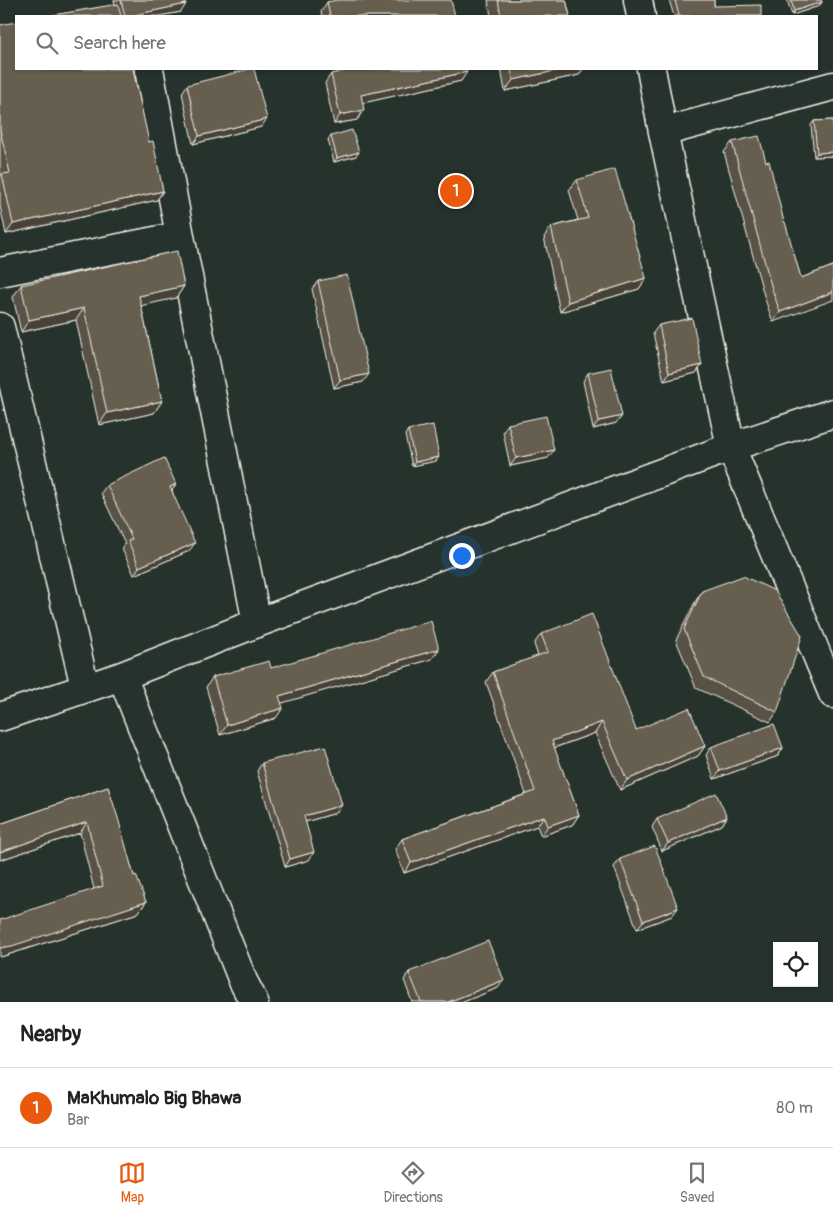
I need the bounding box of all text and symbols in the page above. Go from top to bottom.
search box [15,15,818,70]
icon: search [33,29,61,57]
text: Search here [73,31,166,55]
pin: 1 [440,172,472,210]
your location [449,543,475,569]
map controls [773,942,818,987]
button: locate [773,942,818,987]
text: Nearby [20,1021,81,1048]
text: MaKhumalo Big Bhawa [67,1086,241,1110]
text: 1 [33,1098,39,1118]
text: 80 m [776,1098,813,1118]
text: Bar [67,1110,89,1130]
tab: Map [118,1159,146,1206]
tab: Directions [383,1159,443,1206]
tab: Saved [680,1159,715,1206]

